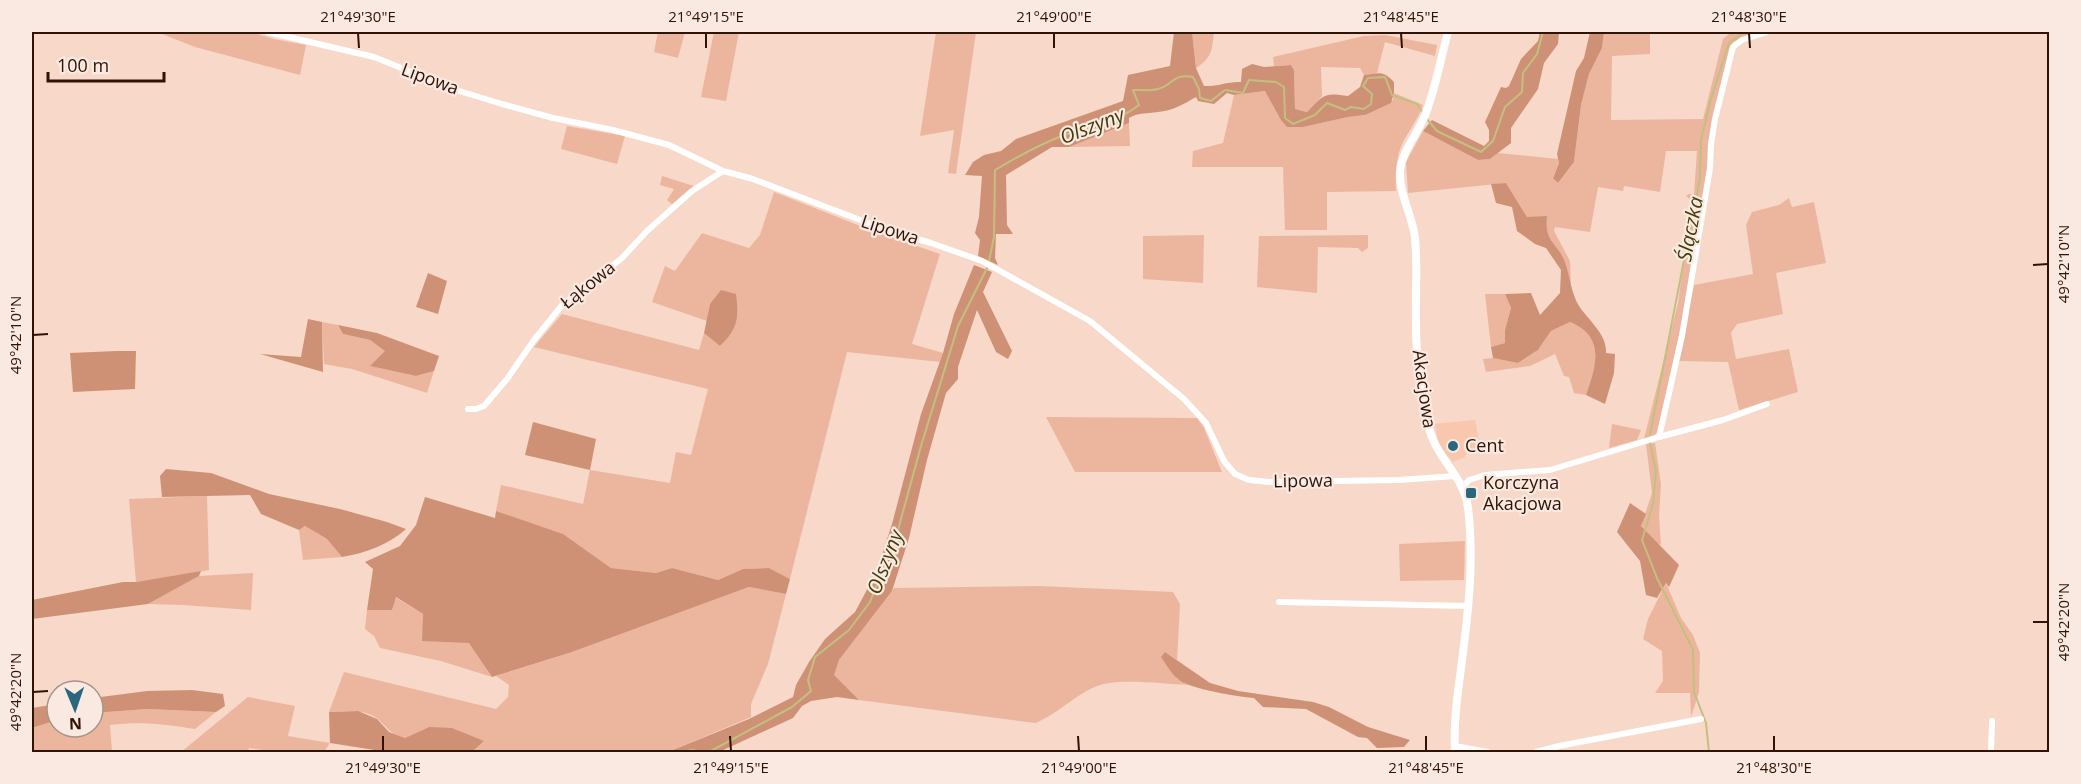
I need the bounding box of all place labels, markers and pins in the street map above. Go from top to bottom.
place label: Cent [1465,433,1504,457]
marker: Cent [1446,439,1460,453]
place label: Korczyna Akacjowa [1483,470,1562,515]
marker: Korczyna Akacjowa [1464,486,1478,500]

